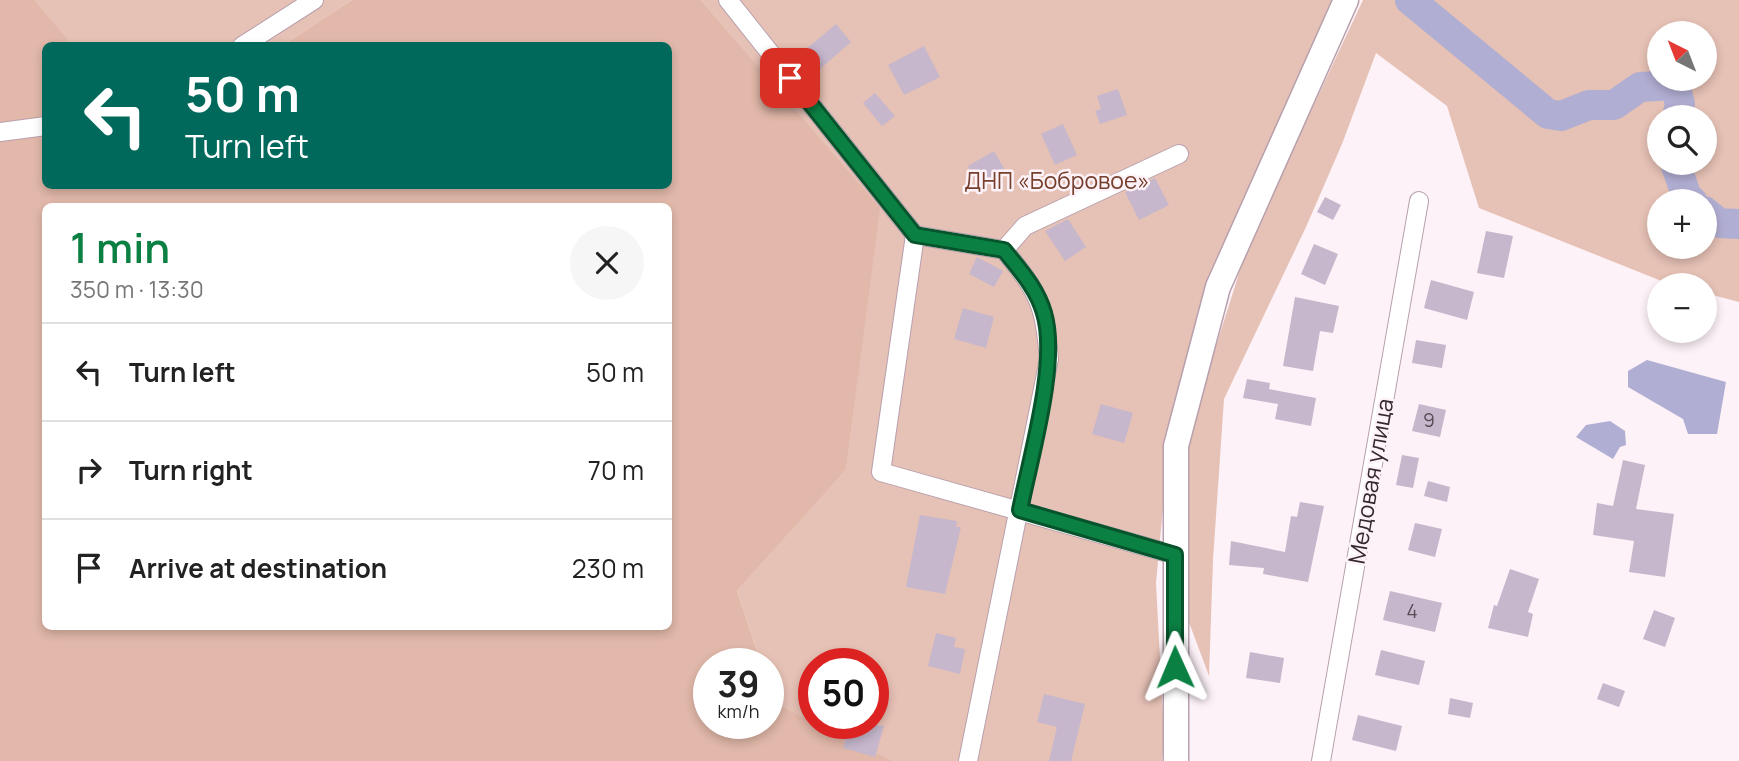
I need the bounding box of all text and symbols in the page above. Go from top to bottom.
north arrow [1647,21,1717,91]
map controls [1647,21,1717,343]
pin [760,48,820,108]
icon: arrive [771,59,809,97]
text: 50 m [185,60,300,127]
icon: left [70,70,161,161]
button: search [1647,105,1717,175]
text: Turn left [185,124,309,168]
park label: ДНП «Бобровое» [964,164,1150,196]
button: + [1647,189,1717,259]
text: 1 min [70,218,170,276]
button: close [570,226,644,300]
text: 350 m · 13:30 [70,273,204,305]
button: − [1647,273,1717,343]
icon: left [70,353,108,391]
text: Turn left [129,354,236,390]
text: 50 m [586,354,644,390]
street label: Медовая улица [1340,396,1400,566]
house number: 9 [1423,407,1435,433]
icon: right [70,451,108,489]
text: Turn right [129,452,253,488]
text: 70 m [588,452,644,488]
icon: arrive [70,549,108,587]
text: Arrive at destination [129,550,387,586]
text: 230 m [572,550,644,586]
house number: 4 [1406,598,1418,624]
position arrow [1138,630,1212,704]
speed limit sign: 50 [798,648,889,739]
text: 39 [717,660,760,708]
text: km/h [718,699,759,723]

